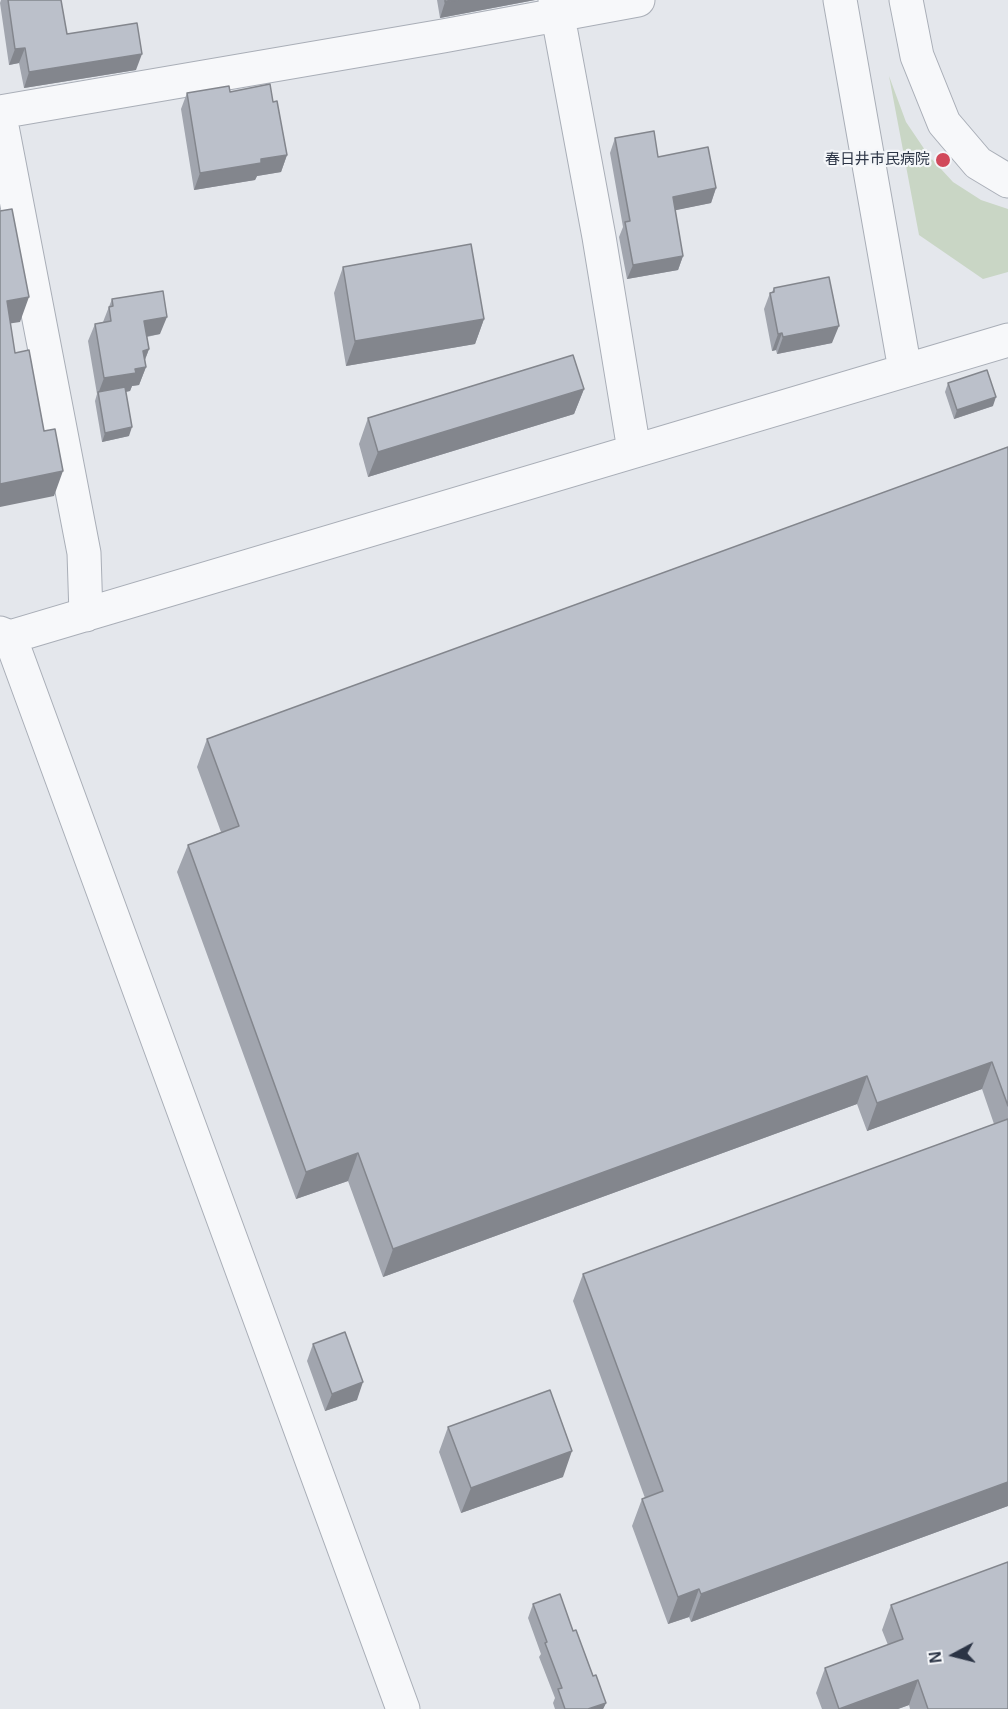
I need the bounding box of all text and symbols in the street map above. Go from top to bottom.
place label: 春日井市民病院 [825,151,930,169]
marker: 春日井市民病院 [934,151,952,169]
north arrow [924,1625,984,1685]
text: N [926,1650,945,1664]

